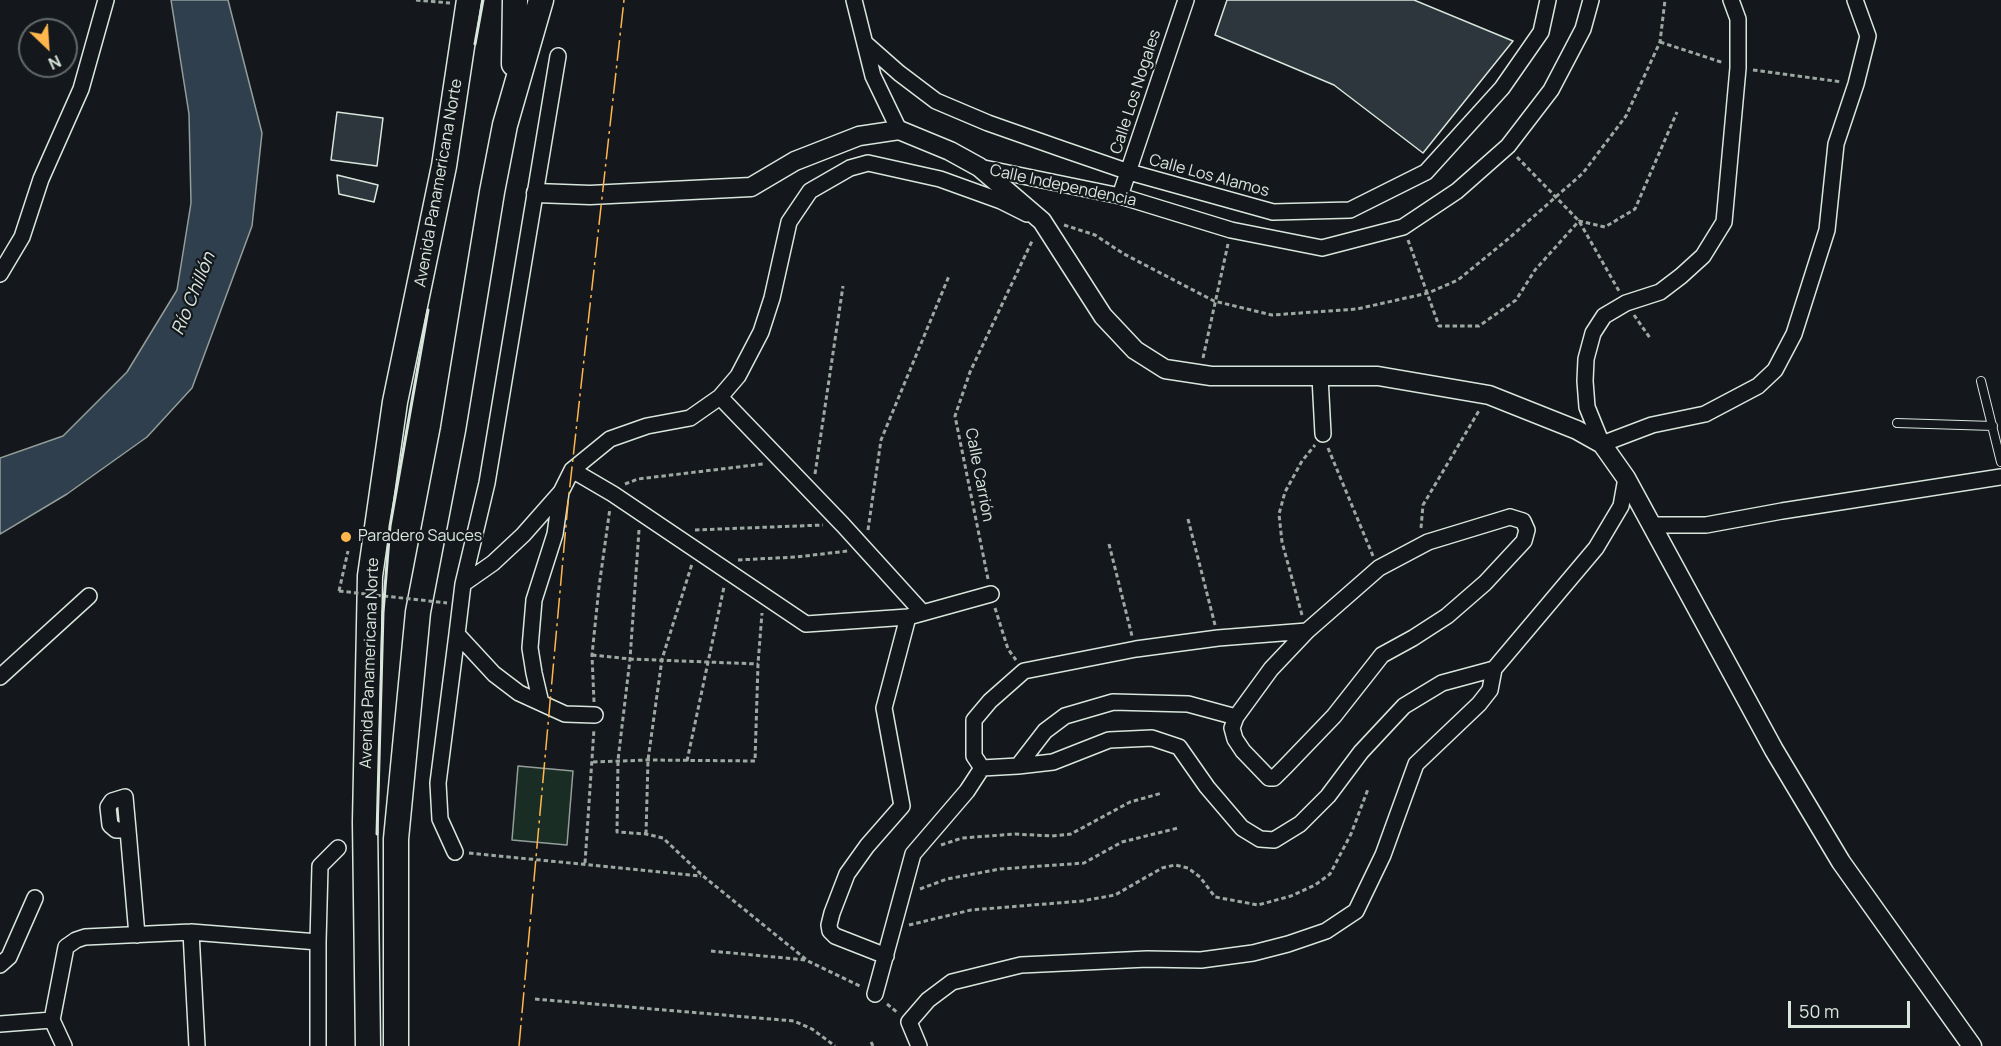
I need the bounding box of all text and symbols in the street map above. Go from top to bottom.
north arrow [18,18,78,78]
street label: Calle Los Nogales [1107,27,1165,157]
text: N [45,50,65,75]
street label: Avenida Panamericana Norte [411,77,467,289]
street label: Calle Los Alamos [1147,151,1271,201]
street label: Calle Independencia [988,161,1138,211]
water label: Río Chillón [168,249,220,339]
street label: Calle Carrión [961,427,997,523]
place label: Paradero Sauces [358,527,482,547]
marker: Paradero Sauces [339,530,353,544]
street label: Avenida Panamericana Norte [357,557,383,769]
scale bar [1791,989,1912,1027]
text: 50 m [1799,999,1839,1023]

